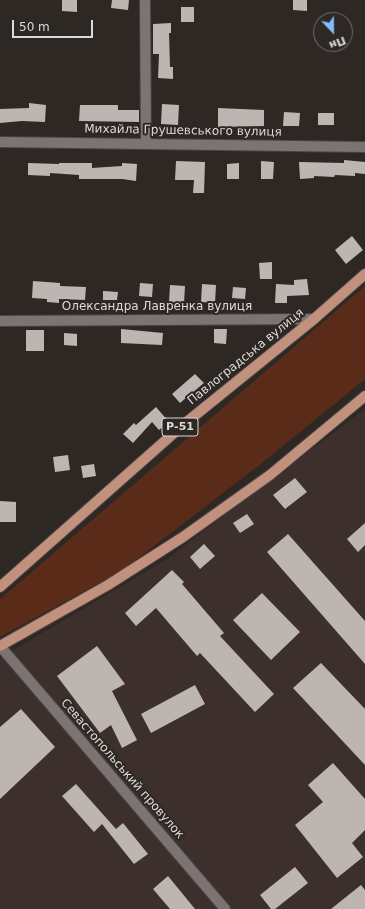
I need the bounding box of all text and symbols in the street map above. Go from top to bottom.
scale bar [14,12,95,38]
north arrow [313,12,353,52]
text: 50 m [19,20,50,34]
text: Пн [327,33,348,52]
street label: Михайла Грушевського вулиця [84,122,282,140]
street label: Олександра Лавренка вулиця [62,300,252,314]
street label: Павлоградська вулиця [185,306,307,408]
road number: Р-51 [162,418,198,436]
street label: Севастопольський провулок [57,696,187,842]

